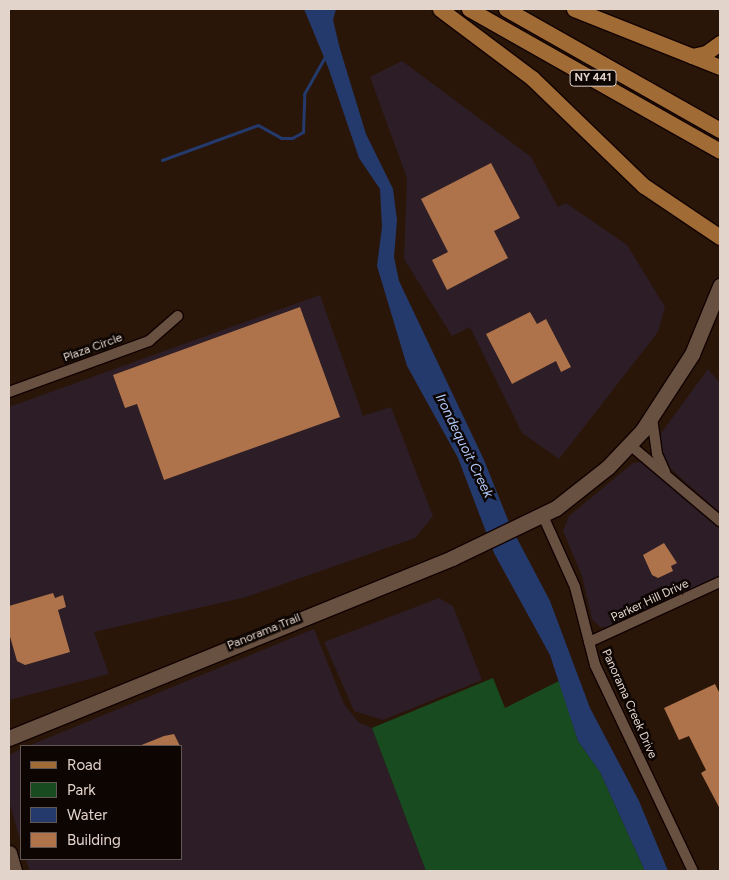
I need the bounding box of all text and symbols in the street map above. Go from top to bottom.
road number: NY 441 [569,70,617,86]
street label: Plaza Circle [61,331,125,365]
water label: Irondequoit Creek [432,391,496,501]
street label: Parker Hill Drive [609,577,691,625]
street label: Panorama Trail [225,611,303,653]
street label: Panorama Creek Drive [598,647,660,761]
legend [20,745,182,860]
text: Road [67,756,102,774]
text: Park [67,781,96,799]
text: Water [67,806,107,824]
text: Building [67,831,121,849]

